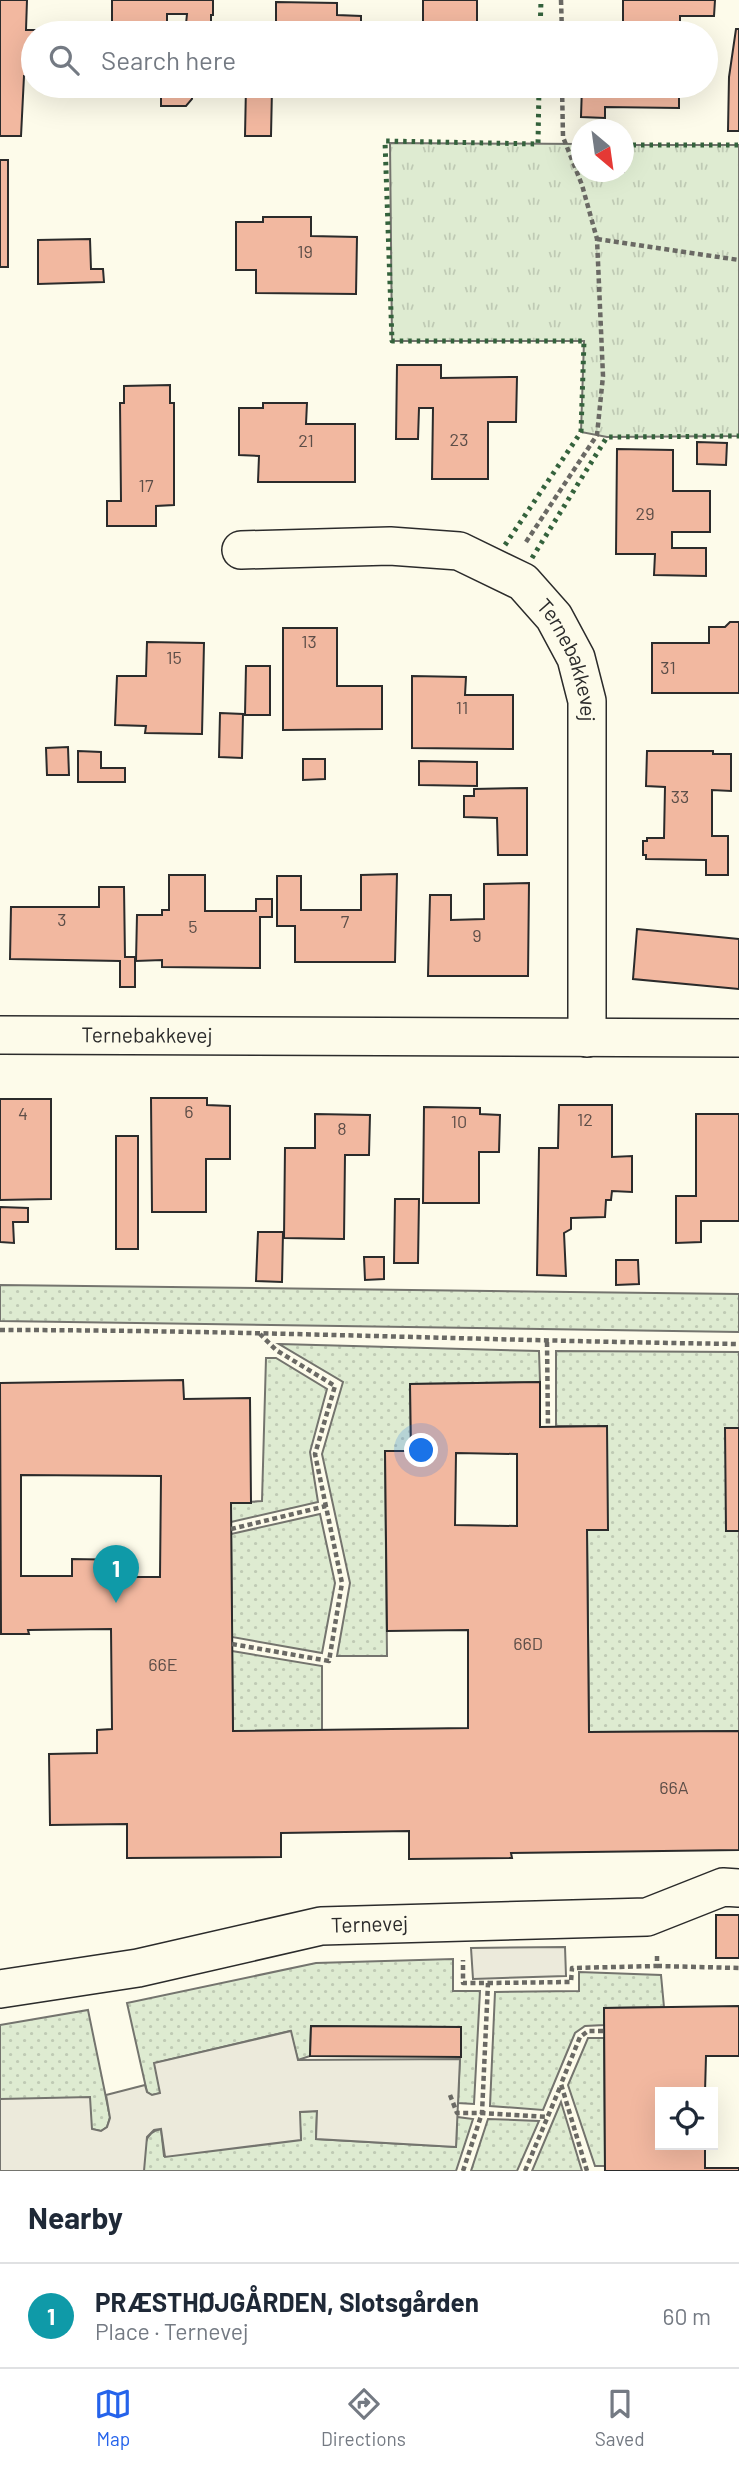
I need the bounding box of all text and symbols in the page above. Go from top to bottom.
search box [21,21,718,98]
icon: search [45,41,83,79]
text: Search here [101,44,236,75]
north arrow [571,119,634,182]
house number: 19 [297,240,313,262]
house number: 23 [450,428,468,450]
house number: 21 [298,429,314,451]
house number: 17 [139,474,154,496]
house number: 29 [635,502,655,524]
street label: Ternebakkevej [533,593,602,722]
house number: 13 [301,630,317,652]
house number: 15 [166,646,182,668]
house number: 31 [660,656,676,678]
house number: 11 [456,696,468,718]
house number: 33 [671,785,689,807]
house number: 3 [57,908,67,930]
house number: 7 [341,910,350,932]
house number: 5 [188,915,198,937]
house number: 9 [472,924,482,946]
street label: Ternebakkevej [81,1021,213,1047]
house number: 6 [184,1100,194,1122]
house number: 4 [18,1102,28,1124]
house number: 12 [577,1108,593,1130]
house number: 10 [451,1110,467,1132]
house number: 8 [337,1117,347,1139]
your location [404,1433,438,1467]
pin: 1 [93,1545,139,1603]
house number: 66D [513,1632,543,1654]
house number: 66E [148,1653,178,1675]
house number: 66A [659,1776,689,1798]
street label: Ternevej [331,1910,409,1937]
map controls [655,2087,718,2150]
button: locate [655,2087,718,2150]
text: Nearby [28,2199,123,2235]
text: PRÆSTHØJGÅRDEN, Slotsgården [95,2286,479,2317]
text: 1 [47,2302,55,2330]
text: 60 m [663,2302,711,2330]
text: Place · Ternevej [95,2317,249,2345]
tab: Map [94,2385,132,2450]
tab: Directions [321,2385,406,2450]
tab: Saved [595,2385,645,2450]

